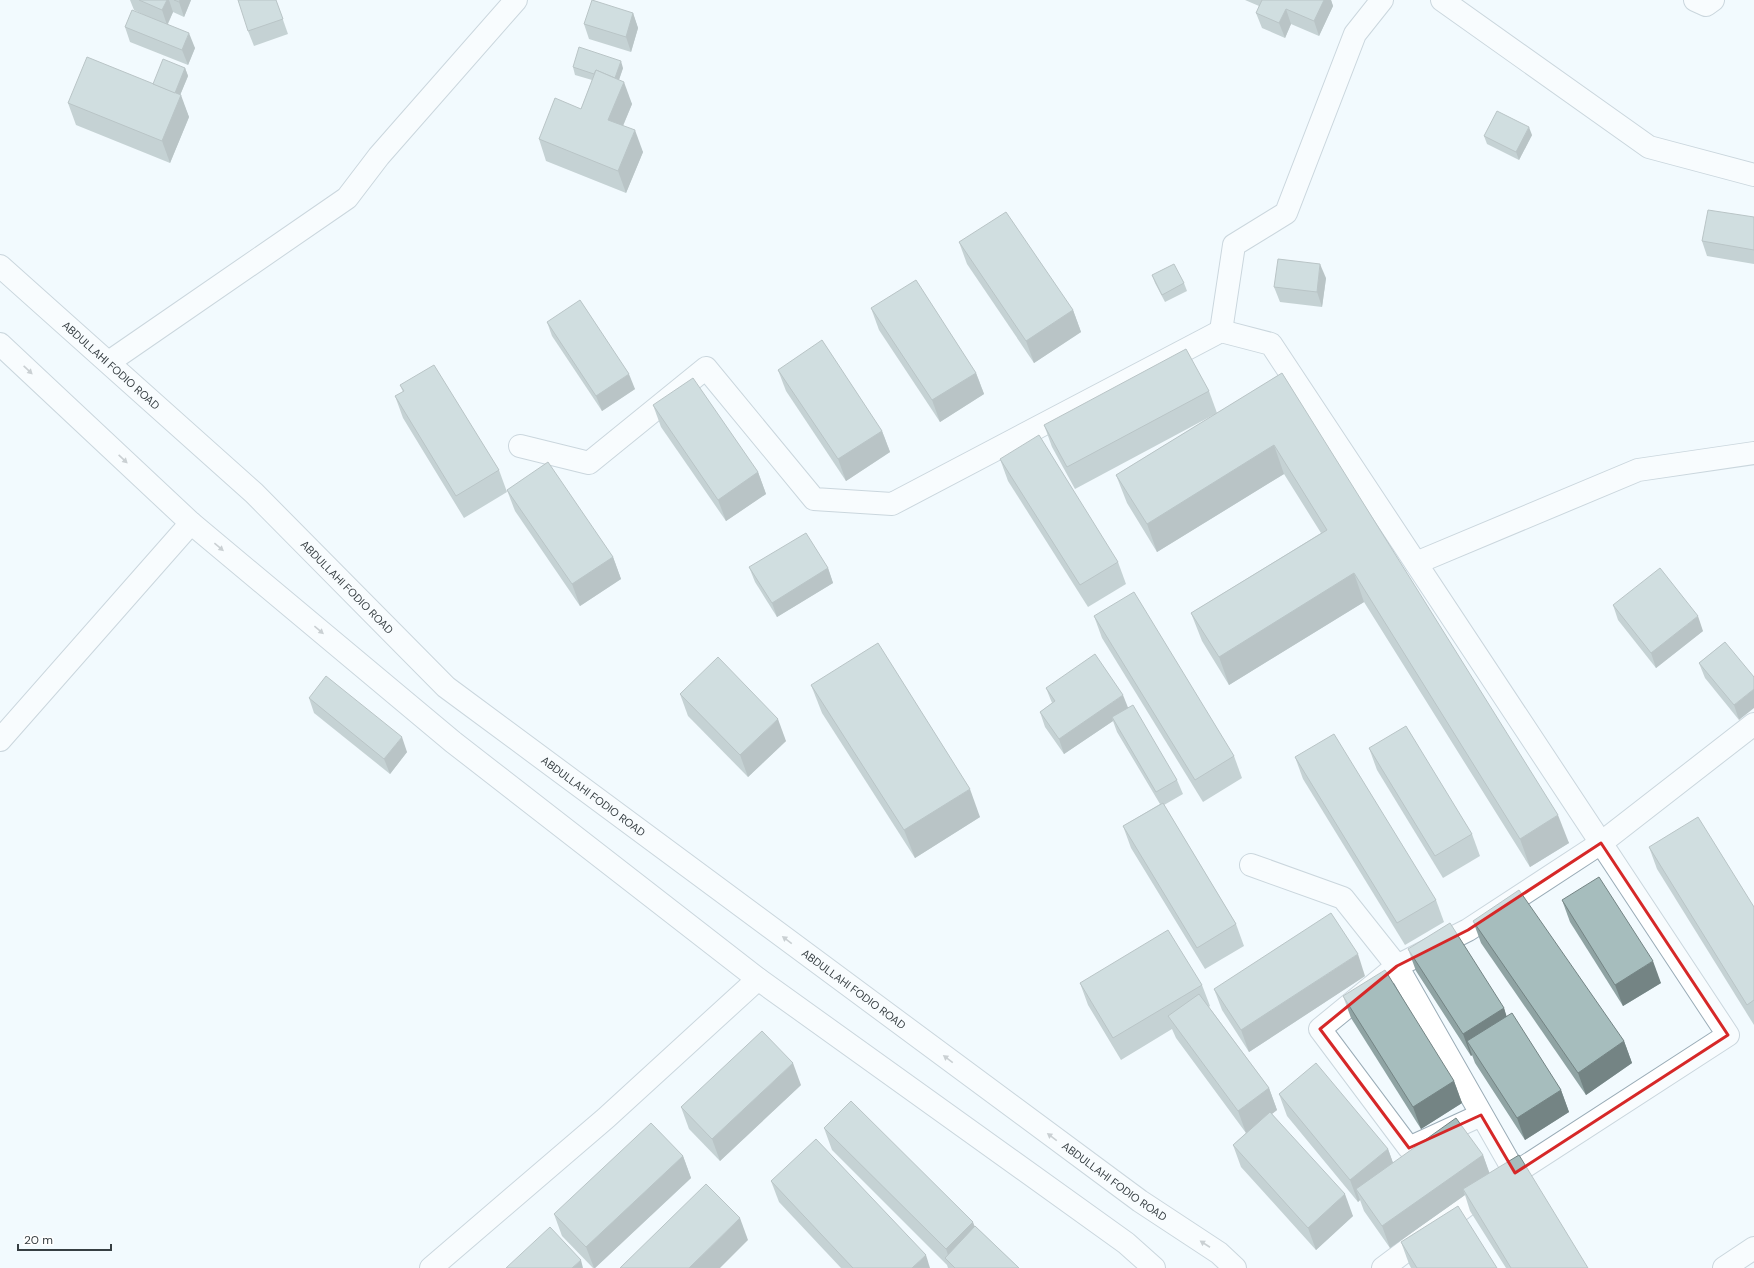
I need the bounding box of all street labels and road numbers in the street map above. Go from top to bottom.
street label: ABDULLAHI FODIO ROAD [59,318,163,413]
street label: ABDULLAHI FODIO ROAD [298,537,397,637]
street label: ABDULLAHI FODIO ROAD [539,753,649,840]
street label: ABDULLAHI FODIO ROAD [799,946,909,1032]
street label: ABDULLAHI FODIO ROAD [1059,1139,1170,1224]

